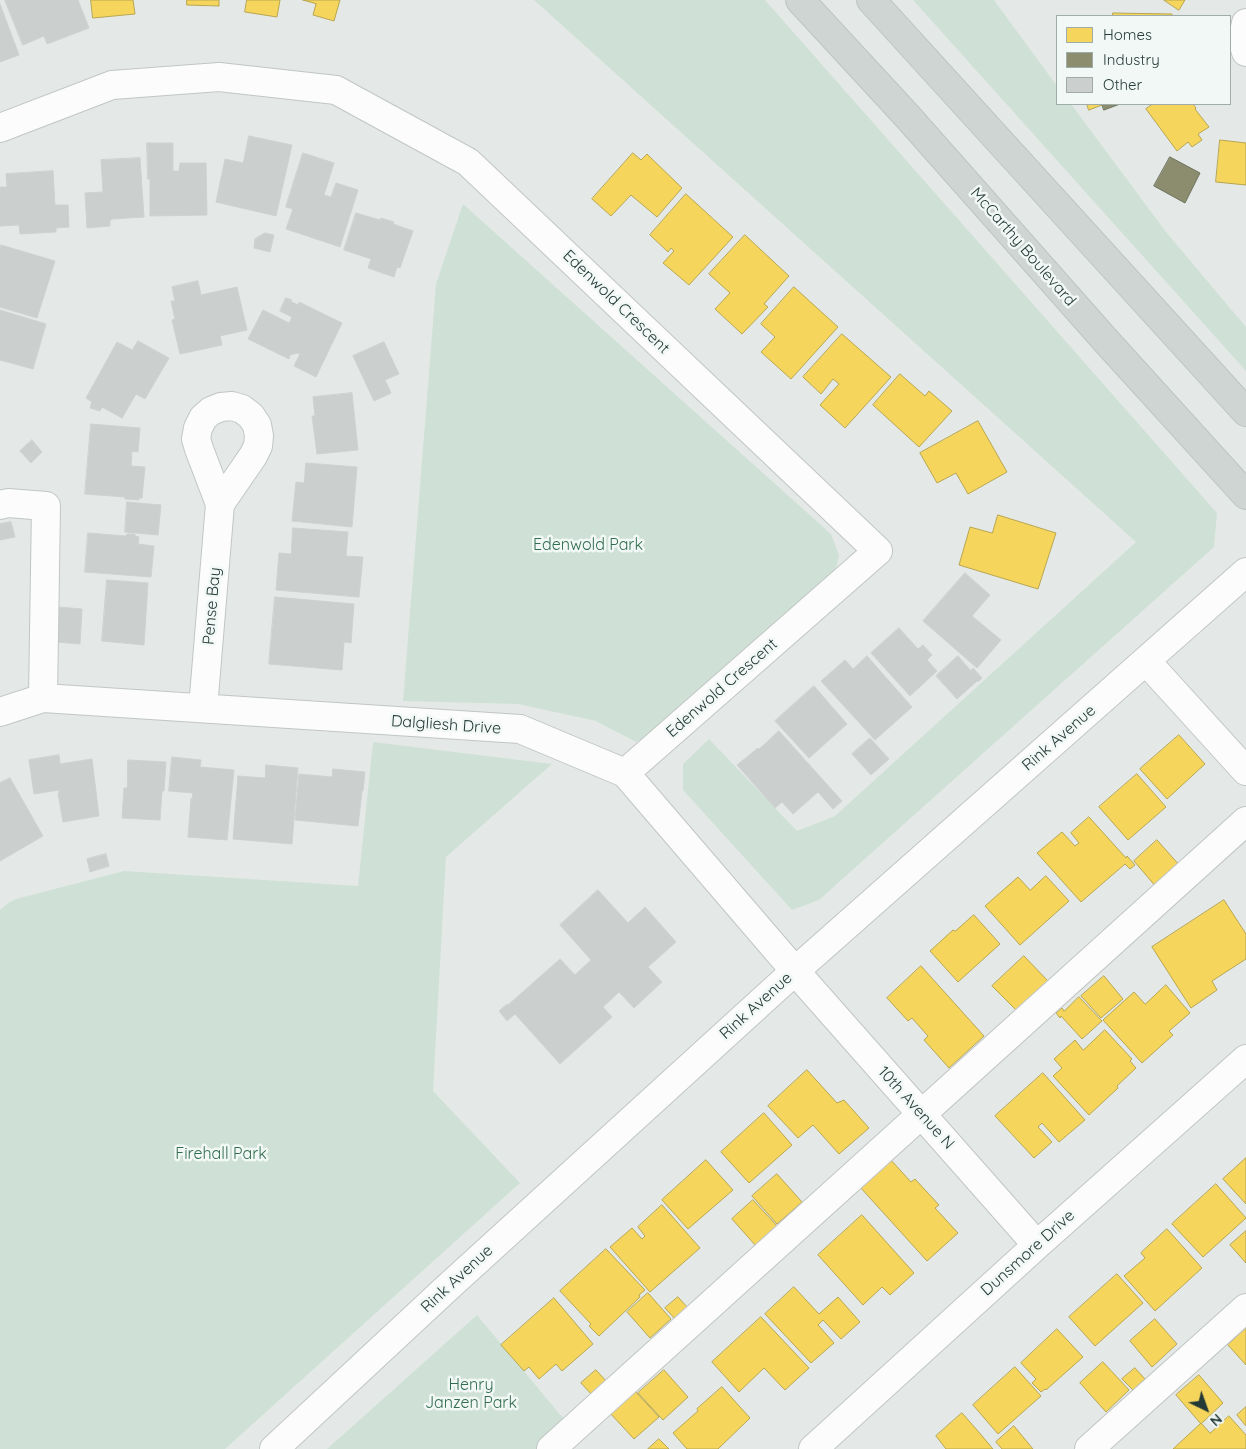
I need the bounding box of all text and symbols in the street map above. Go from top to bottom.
legend [1056,15,1231,105]
text: Homes [1103,25,1152,44]
text: Industry [1103,50,1160,69]
text: Other [1103,75,1142,94]
street label: McCarthy Boulevard [966,184,1080,310]
street label: Edenwold Crescent [559,246,673,358]
park label: Edenwold Park [533,535,643,555]
street label: Pense Bay [199,566,225,646]
street label: Edenwold Crescent [662,634,782,742]
street label: Rink Avenue [1018,701,1100,775]
street label: Dalgliesh Drive [390,712,502,738]
street label: Rink Avenue [716,968,796,1044]
street label: 10th Avenue N [874,1063,958,1153]
park label: Firehall Park [175,1144,267,1164]
street label: Dunsmore Drive [977,1206,1079,1300]
street label: Rink Avenue [417,1241,497,1317]
park label: Henry Janzen Park [425,1375,517,1413]
north arrow [1181,1384,1231,1434]
text: N [1206,1410,1226,1430]

